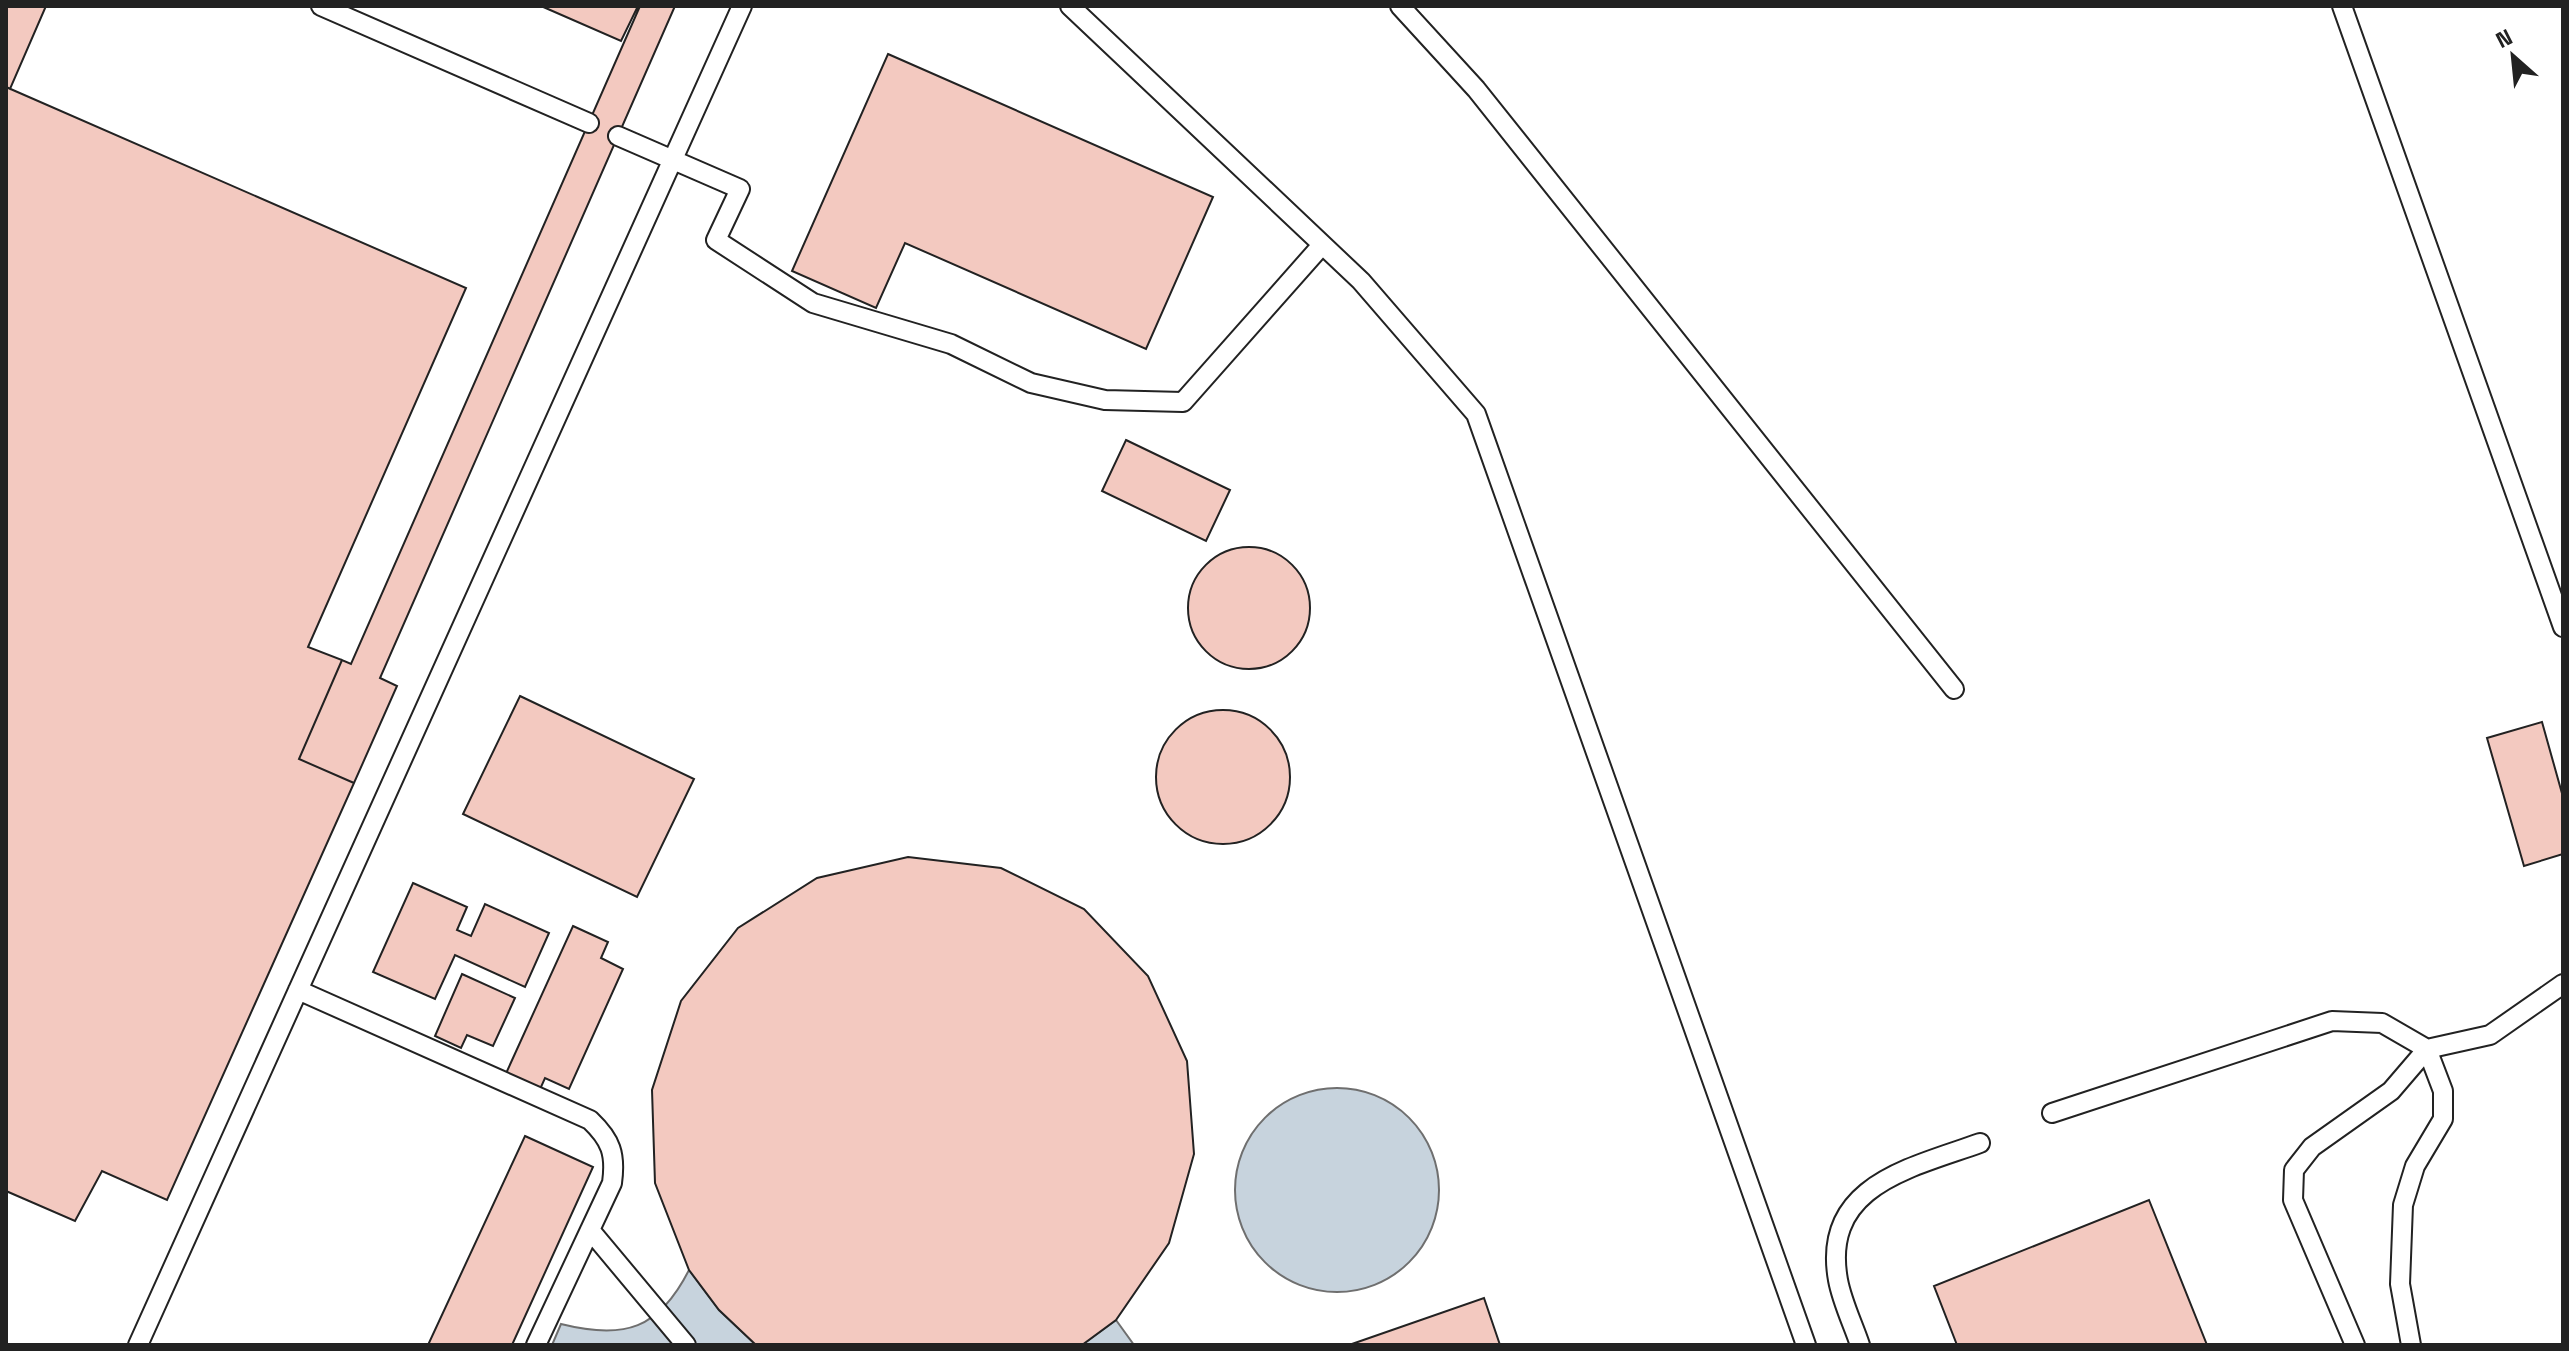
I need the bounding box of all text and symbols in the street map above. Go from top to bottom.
north arrow [2473,16,2553,96]
text: N [2491,22,2517,54]

